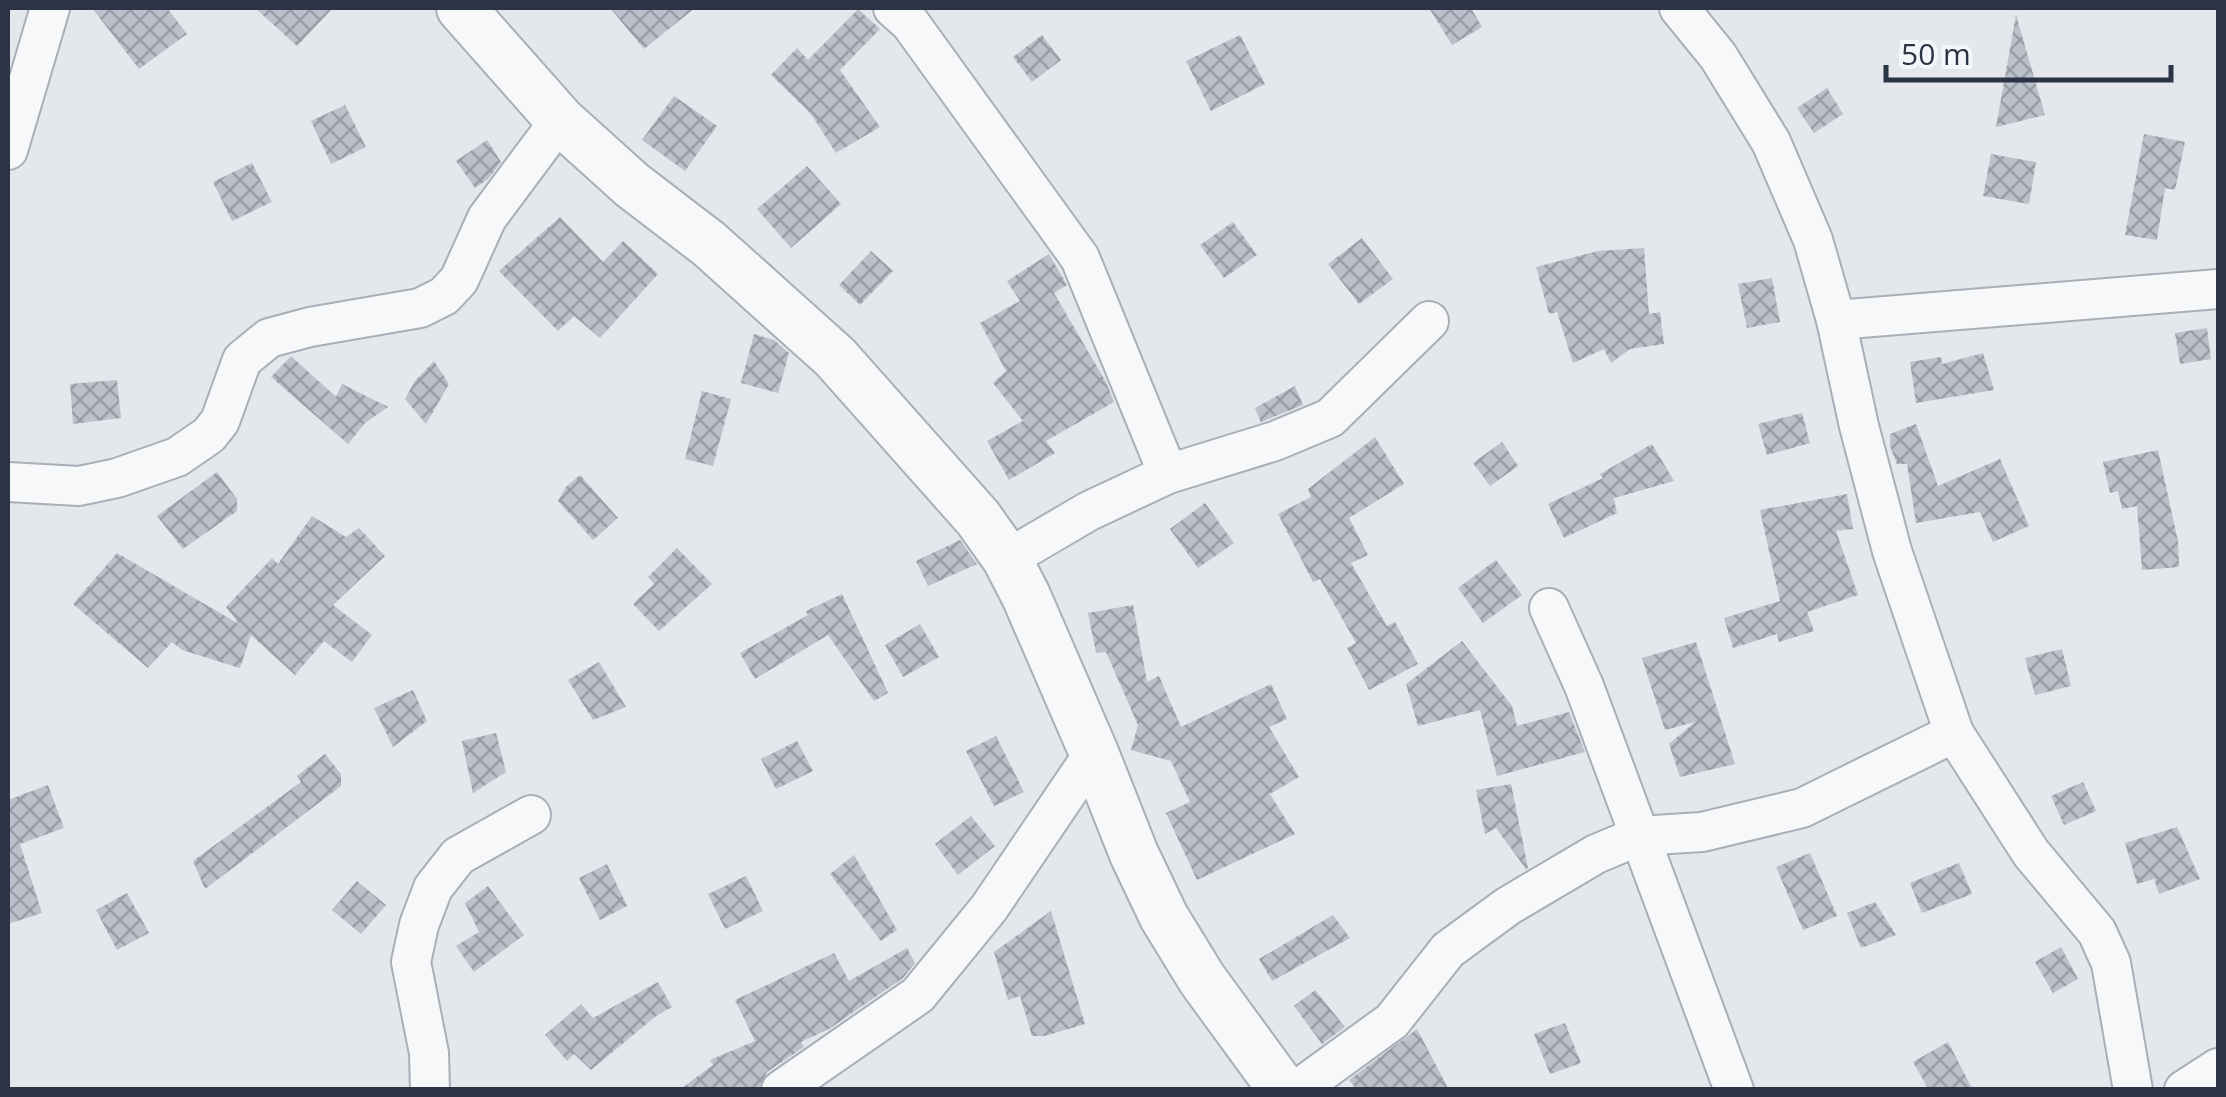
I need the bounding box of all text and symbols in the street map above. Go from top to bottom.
scale bar [1886,20,2171,82]
text: 50 m [1901,33,1971,74]

